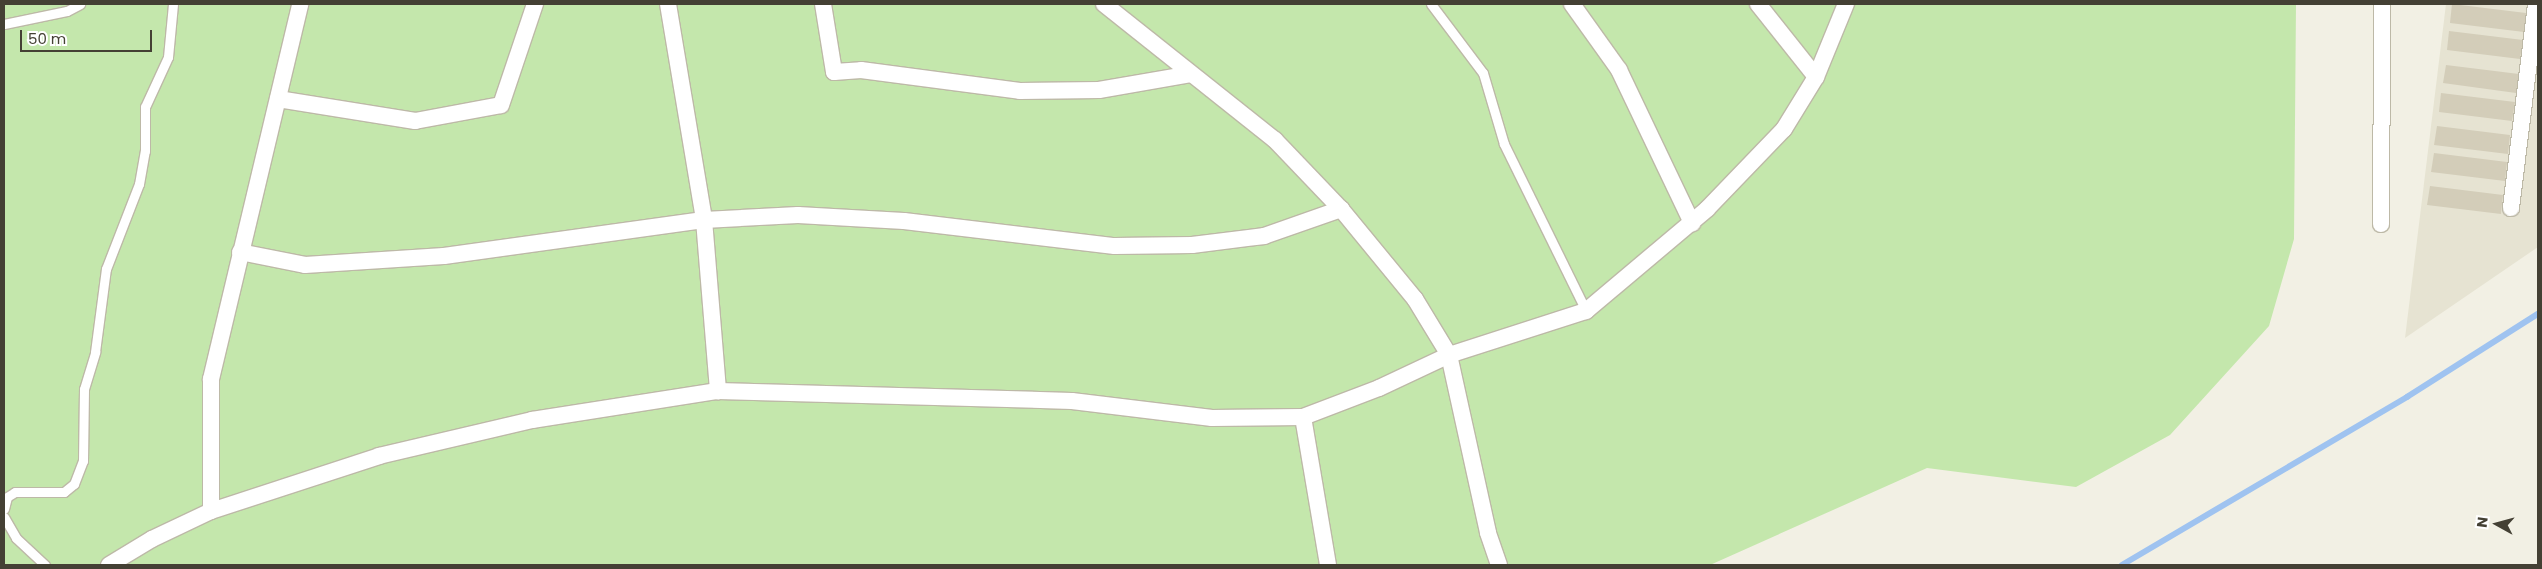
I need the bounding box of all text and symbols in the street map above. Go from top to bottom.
scale bar [22,20,155,52]
text: 50 m [28,28,66,49]
north arrow [2472,499,2522,549]
text: N [2472,516,2493,529]

